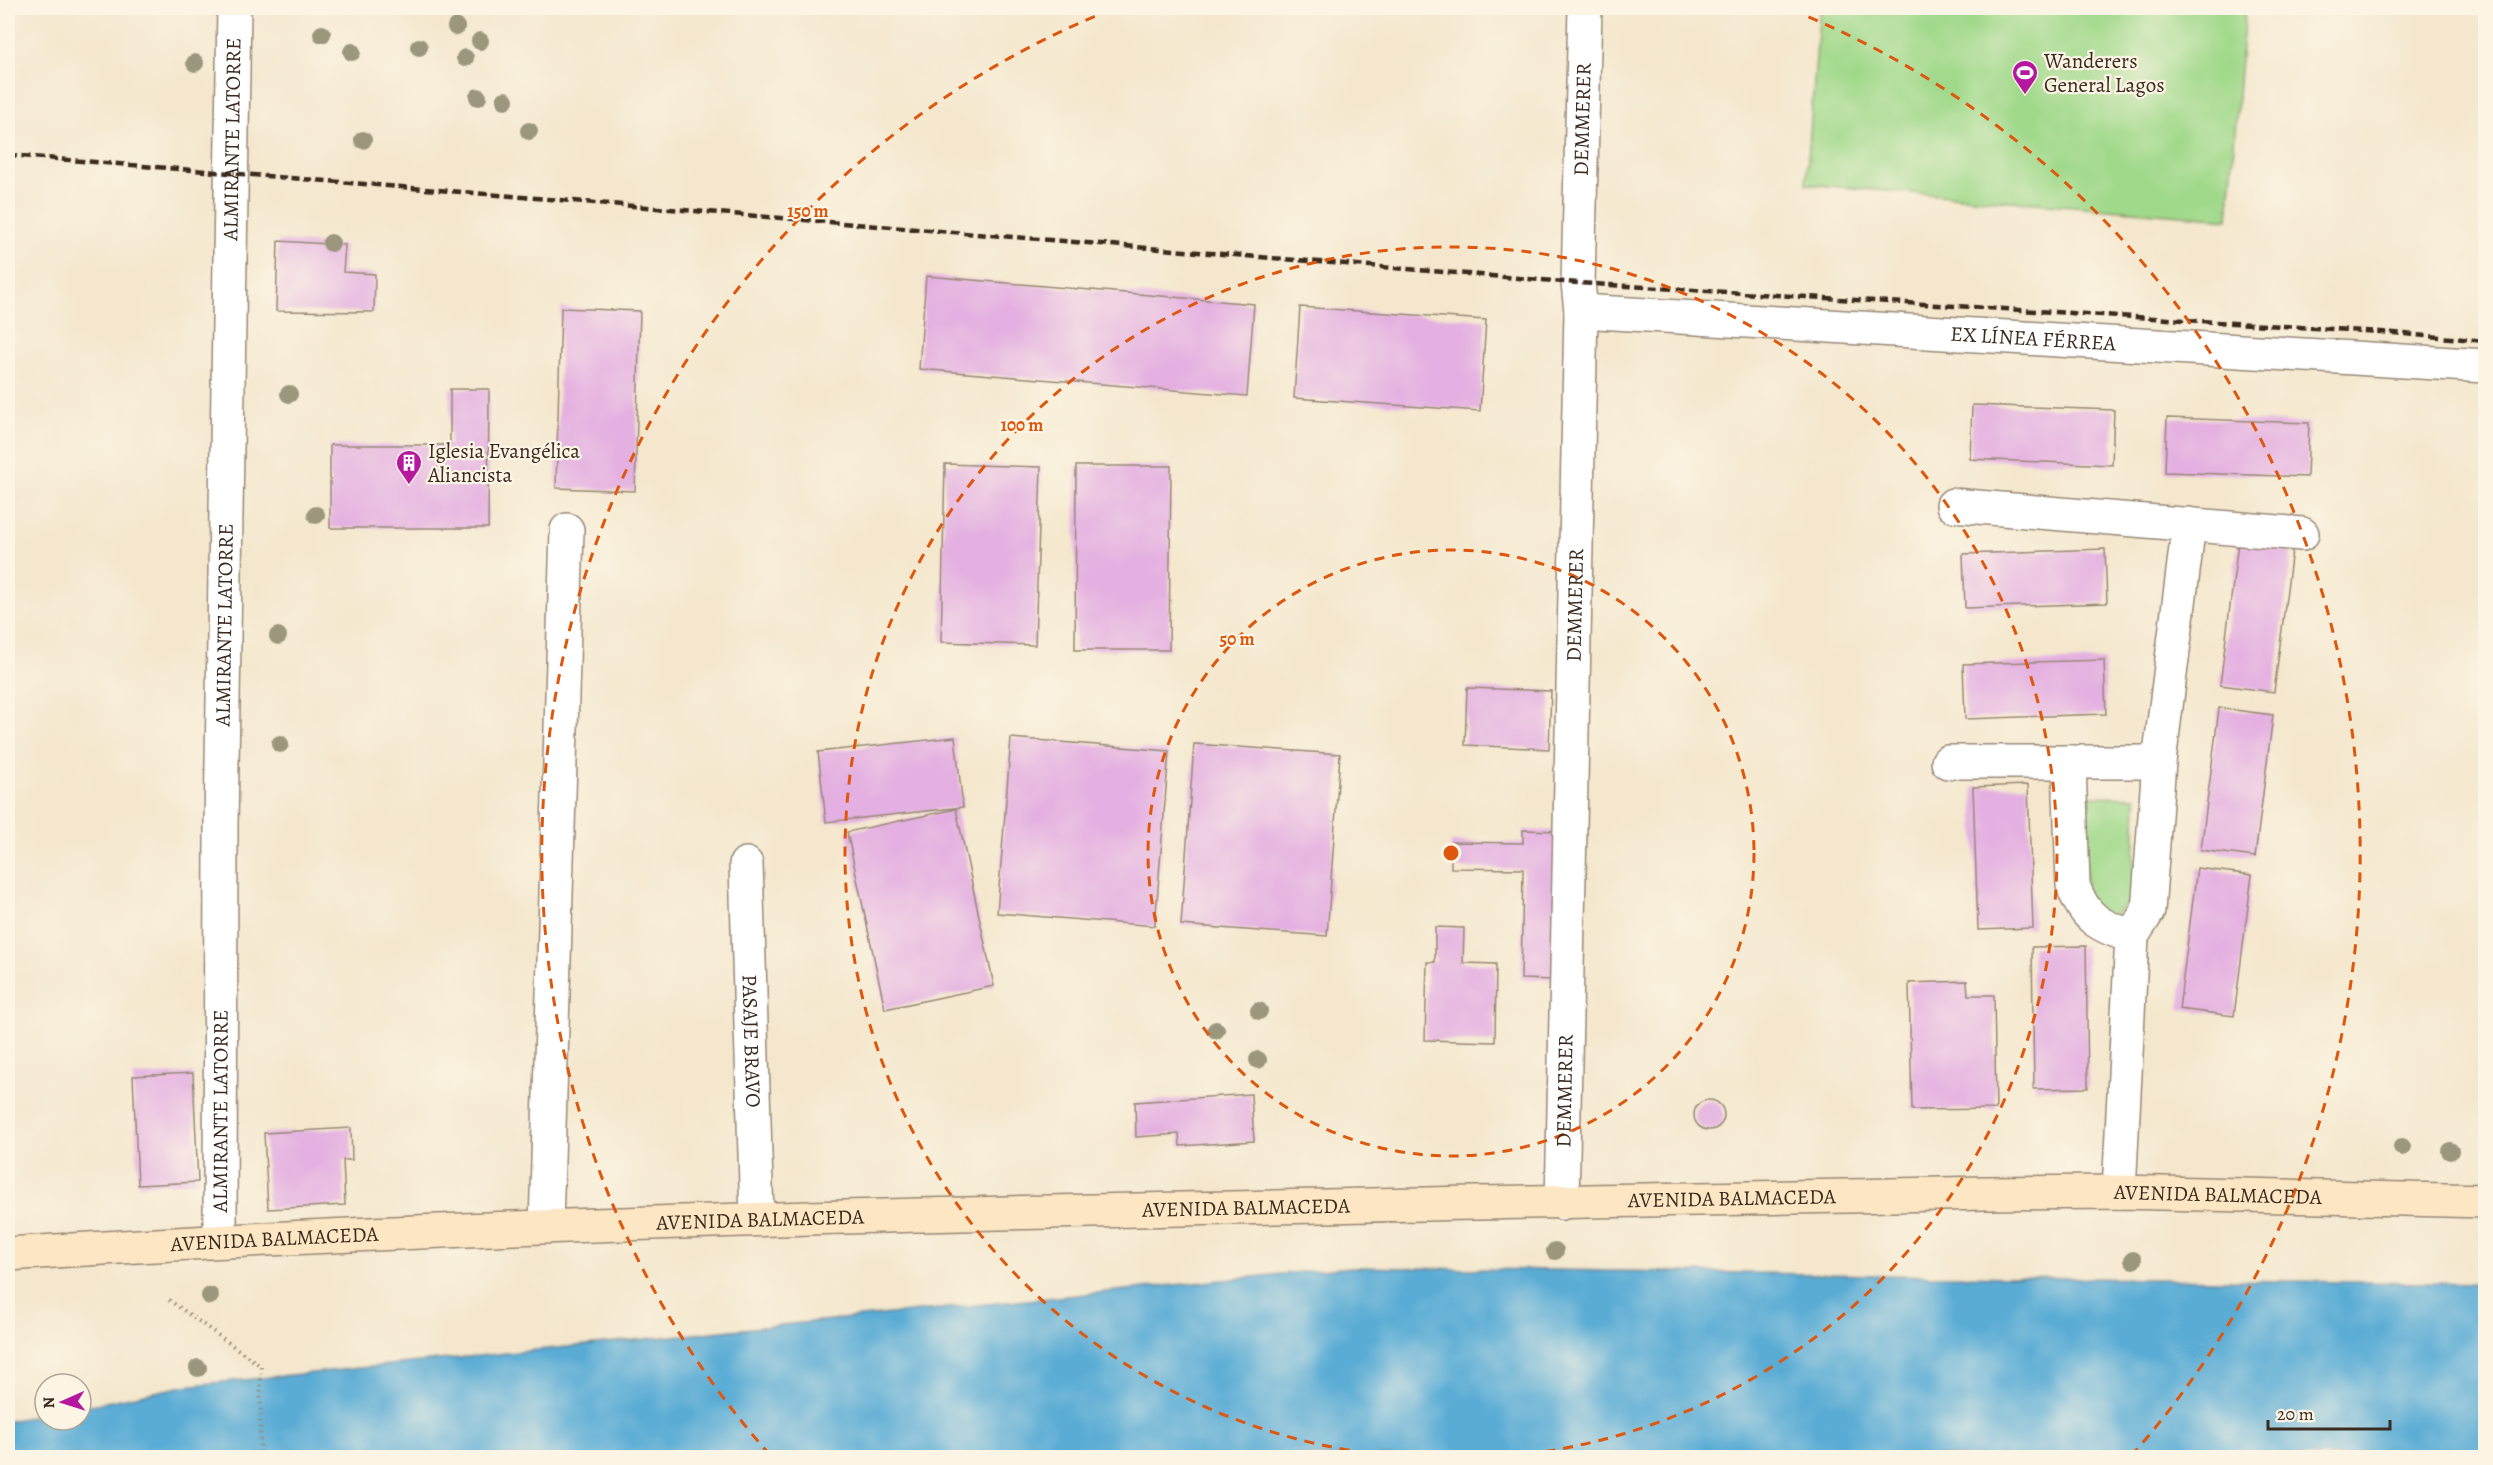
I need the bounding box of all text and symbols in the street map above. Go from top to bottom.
street label: ALMIRANTE LATORRE [216,37,248,242]
place label: Wanderers General Lagos [2043,47,2165,99]
sports icon: Wanderers General Lagos [2010,58,2040,96]
street label: DEMMERER [1567,62,1598,176]
text: 150 m [787,199,829,223]
street label: EX LÍNEA FÉRREA [1950,319,2117,358]
text: 100 m [1001,413,1043,437]
place label: Iglesia Evangélica Aliancista [427,437,580,489]
building icon: Iglesia Evangélica Aliancista [394,448,424,486]
street label: ALMIRANTE LATORRE [209,523,240,728]
street label: DEMMERER [1560,548,1590,662]
text: 50 m [1220,627,1254,651]
centre of rings [1441,843,1461,863]
street label: PASAJE BRAVO [735,974,768,1108]
street label: ALMIRANTE LATORRE [206,1009,235,1214]
street label: DEMMERER [1549,1034,1580,1148]
street label: AVENIDA BALMACEDA [2113,1178,2323,1211]
street label: AVENIDA BALMACEDA [1627,1182,1837,1214]
street label: AVENIDA BALMACEDA [1141,1191,1351,1224]
street label: AVENIDA BALMACEDA [655,1202,865,1237]
street label: AVENIDA BALMACEDA [169,1220,380,1258]
north arrow [33,1372,93,1432]
scale bar [2268,1393,2390,1431]
text: N [38,1396,60,1409]
text: 20 m [2277,1402,2314,1426]

